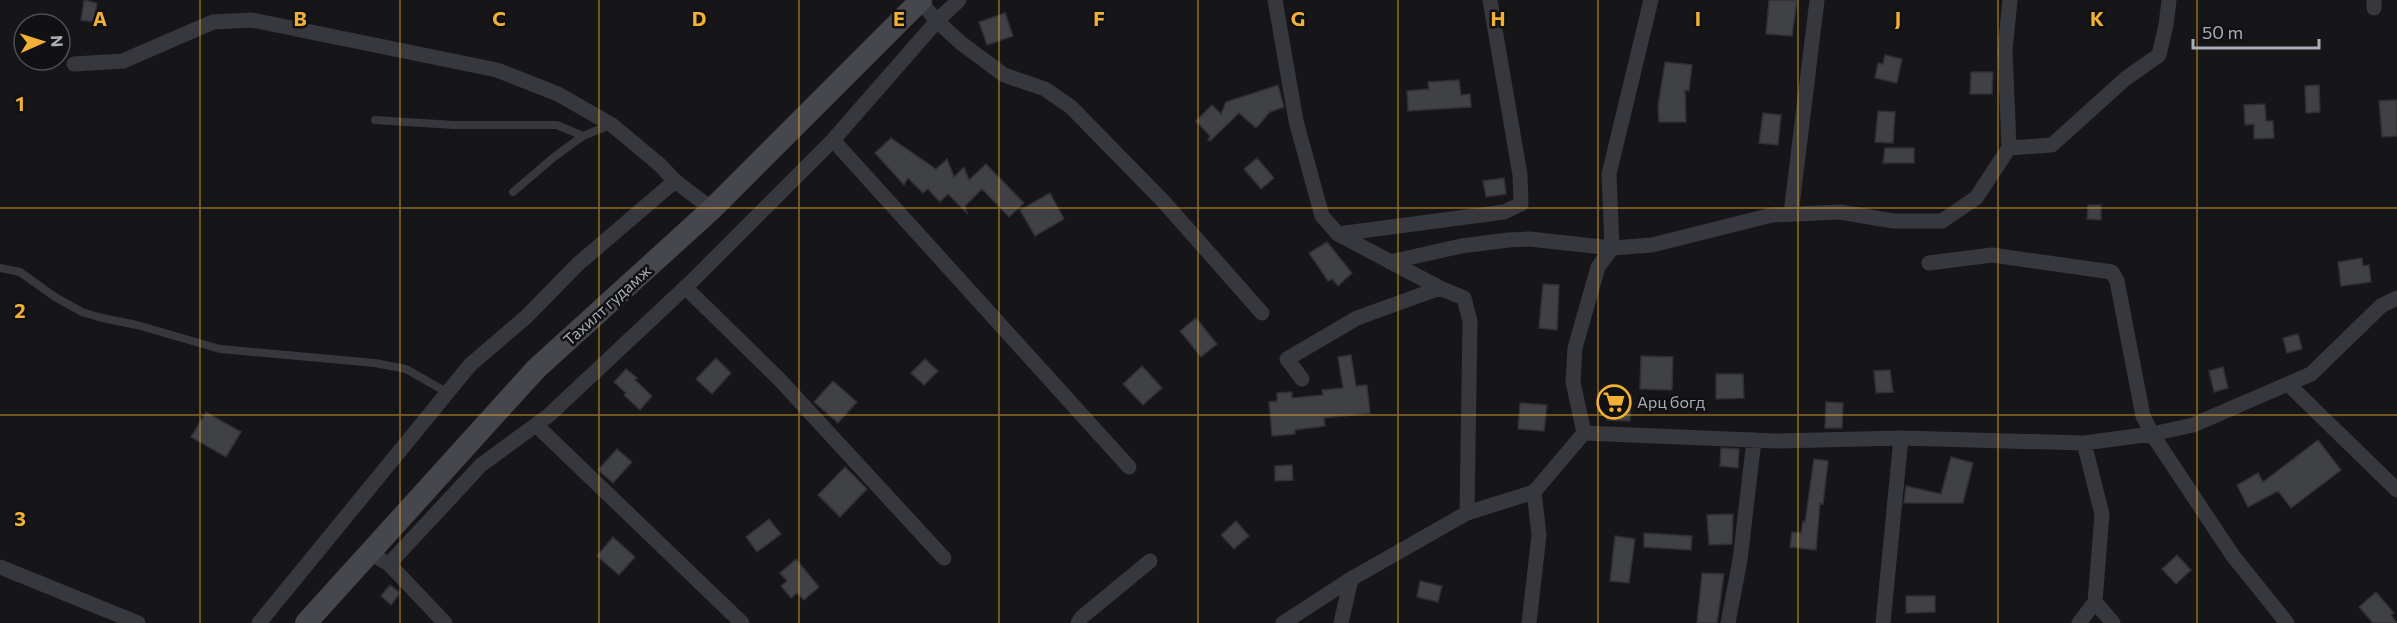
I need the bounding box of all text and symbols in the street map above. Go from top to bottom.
text: A [93,6,107,30]
text: B [293,6,307,30]
text: C [492,6,506,30]
text: D [692,6,706,30]
text: E [893,6,905,30]
text: F [1093,6,1105,30]
text: G [1291,6,1305,30]
text: H [1491,6,1506,30]
text: I [1695,6,1701,30]
text: J [1895,6,1901,30]
text: K [2090,6,2104,30]
north arrow [12,12,72,72]
scale bar [2193,12,2319,50]
text: 50 m [2202,21,2243,43]
text: N [48,35,67,48]
text: 1 [15,91,25,115]
street label: Тахилт гудамж [559,260,655,349]
text: 2 [14,298,26,322]
supermarket icon: Арц богд [1596,384,1632,420]
place label: Арц богд [1637,392,1706,411]
text: 3 [14,506,26,530]

